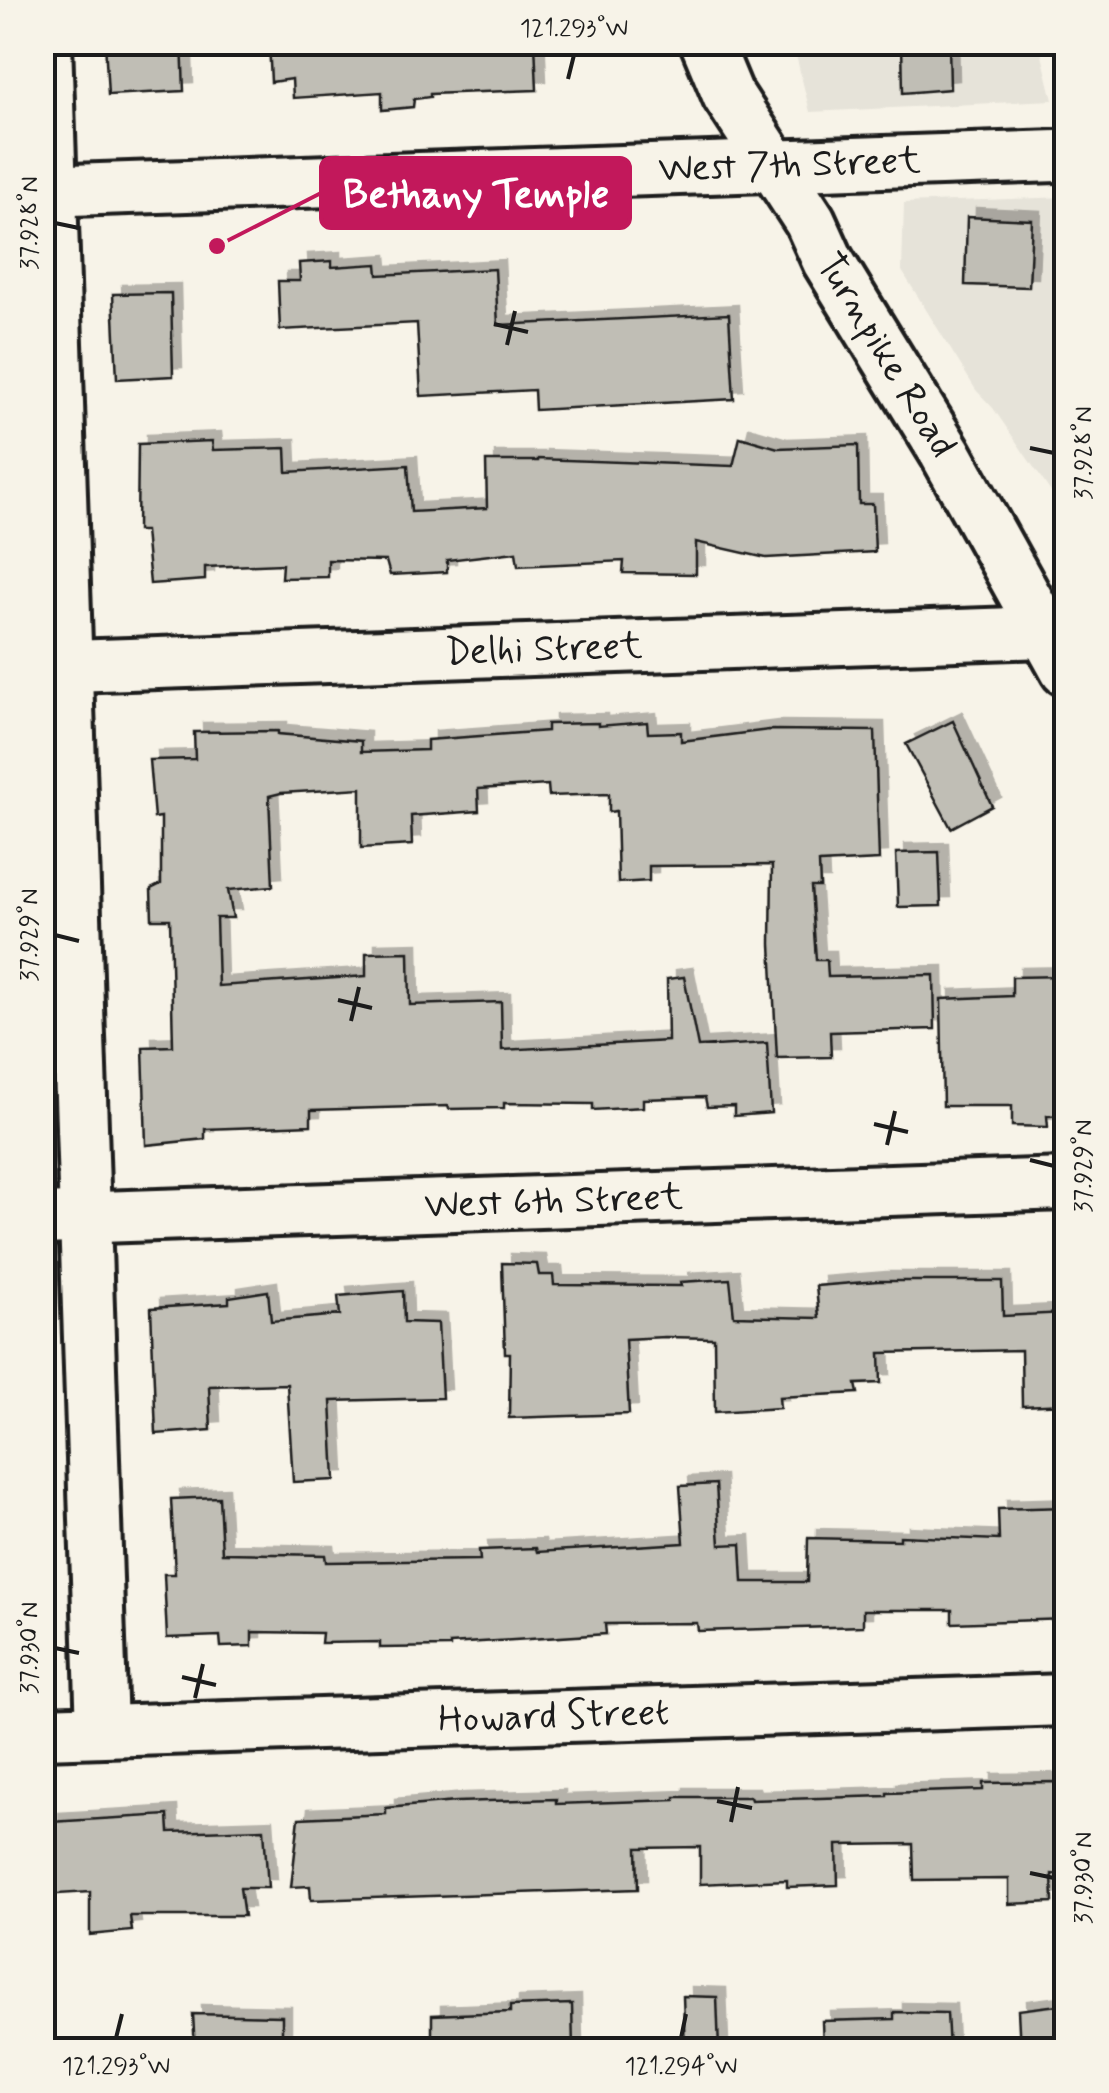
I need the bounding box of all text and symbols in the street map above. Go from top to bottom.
text: 121.293°W [520,13,628,46]
street label: West 7th Street [658,136,922,194]
callout: Bethany Temple [321,158,630,228]
text: Bethany Temple [343,170,609,222]
text: 37.928°N [14,176,47,270]
street label: Turnpike Road [804,244,967,467]
text: 37.928°N [1068,406,1101,500]
street label: Delhi Street [444,622,643,677]
text: 37.929°N [14,888,47,982]
text: 37.929°N [1068,1119,1101,1213]
street label: West 6th Street [424,1173,684,1230]
text: 37.930°N [14,1602,47,1694]
street label: Howard Street [437,1688,670,1745]
text: 37.930°N [1068,1832,1101,1924]
text: 121.293°W [62,2051,170,2084]
text: 121.294°W [625,2051,737,2084]

